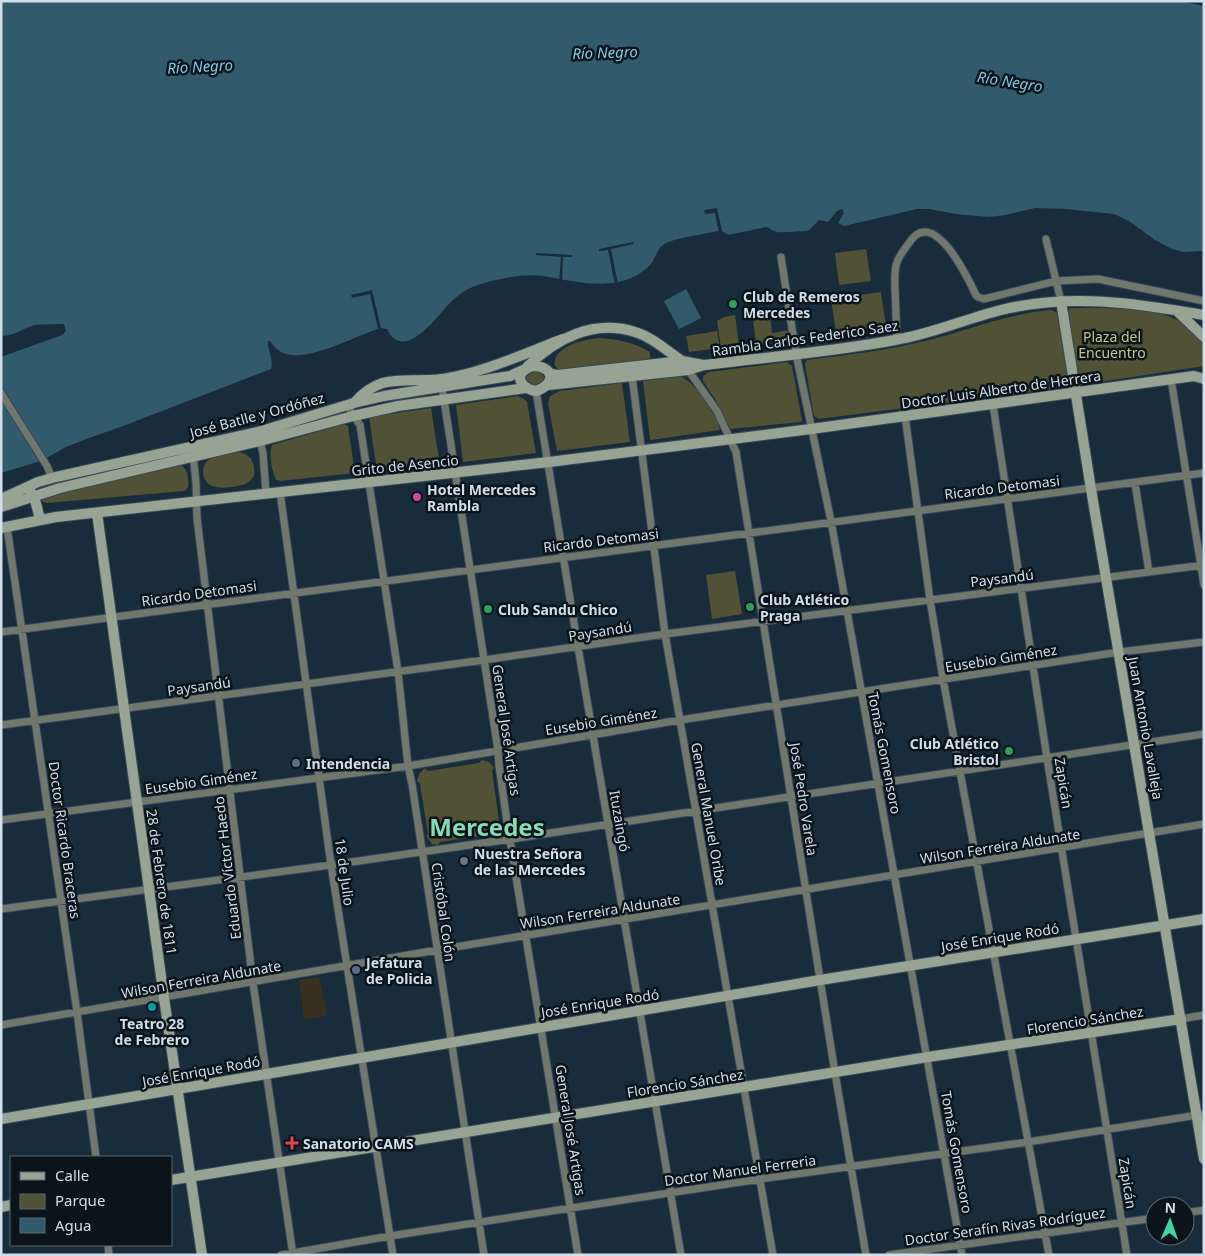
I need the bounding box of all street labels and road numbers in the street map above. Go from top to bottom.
street label: Rambla Carlos Federico Saez [711,315,900,360]
street label: Doctor Luis Alberto de Herrera [900,366,1102,412]
street label: José Batlle y Ordóñez [186,388,327,443]
street label: Grito de Asencio [350,450,460,480]
street label: Ricardo Detomasi [943,471,1061,503]
street label: Ricardo Detomasi [542,524,660,556]
street label: Paysandú [969,565,1035,591]
street label: Ricardo Detomasi [140,576,258,610]
street label: Paysandú [567,617,633,645]
street label: Eusebio Giménez [944,640,1059,676]
street label: Juan Antonio Lavalleja [1124,653,1168,801]
street label: General José Artigas [488,663,526,797]
street label: Paysandú [166,672,232,700]
street label: Tomás Gomensoro [864,690,906,816]
street label: Eusebio Giménez [544,703,659,739]
street label: José Pedro Varela [785,739,822,857]
street label: General Manuel Oribe [687,741,731,887]
street label: Zapicán [1051,756,1077,810]
street label: Doctor Ricardo Braceras [45,760,85,920]
street label: Eusebio Giménez [144,764,259,798]
street label: Ituzaingó [605,789,635,853]
street label: Eduardo Víctor Haedo [209,795,245,941]
street label: 28 de Febrero de 1811 [142,808,182,956]
street label: Wilson Ferreira Aldunate [919,824,1082,868]
street label: 18 de Julio [331,837,359,907]
street label: Cristóbal Colón [428,861,460,963]
street label: Wilson Ferreira Aldunate [519,889,682,933]
street label: José Enrique Rodó [938,918,1060,956]
street label: Wilson Ferreira Aldunate [120,956,282,1002]
street label: José Enrique Rodó [538,984,660,1022]
street label: Florencio Sánchez [1025,1001,1145,1039]
street label: José Enrique Rodó [139,1051,261,1091]
street label: General José Artigas [551,1063,591,1197]
street label: Florencio Sánchez [625,1064,745,1102]
street label: Tomás Gomensoro [937,1089,977,1215]
street label: Doctor Manuel Ferreria [663,1150,817,1190]
street label: Zapicán [1115,1156,1141,1210]
street label: Doctor Serafín Rivas Rodríguez [903,1202,1107,1249]

